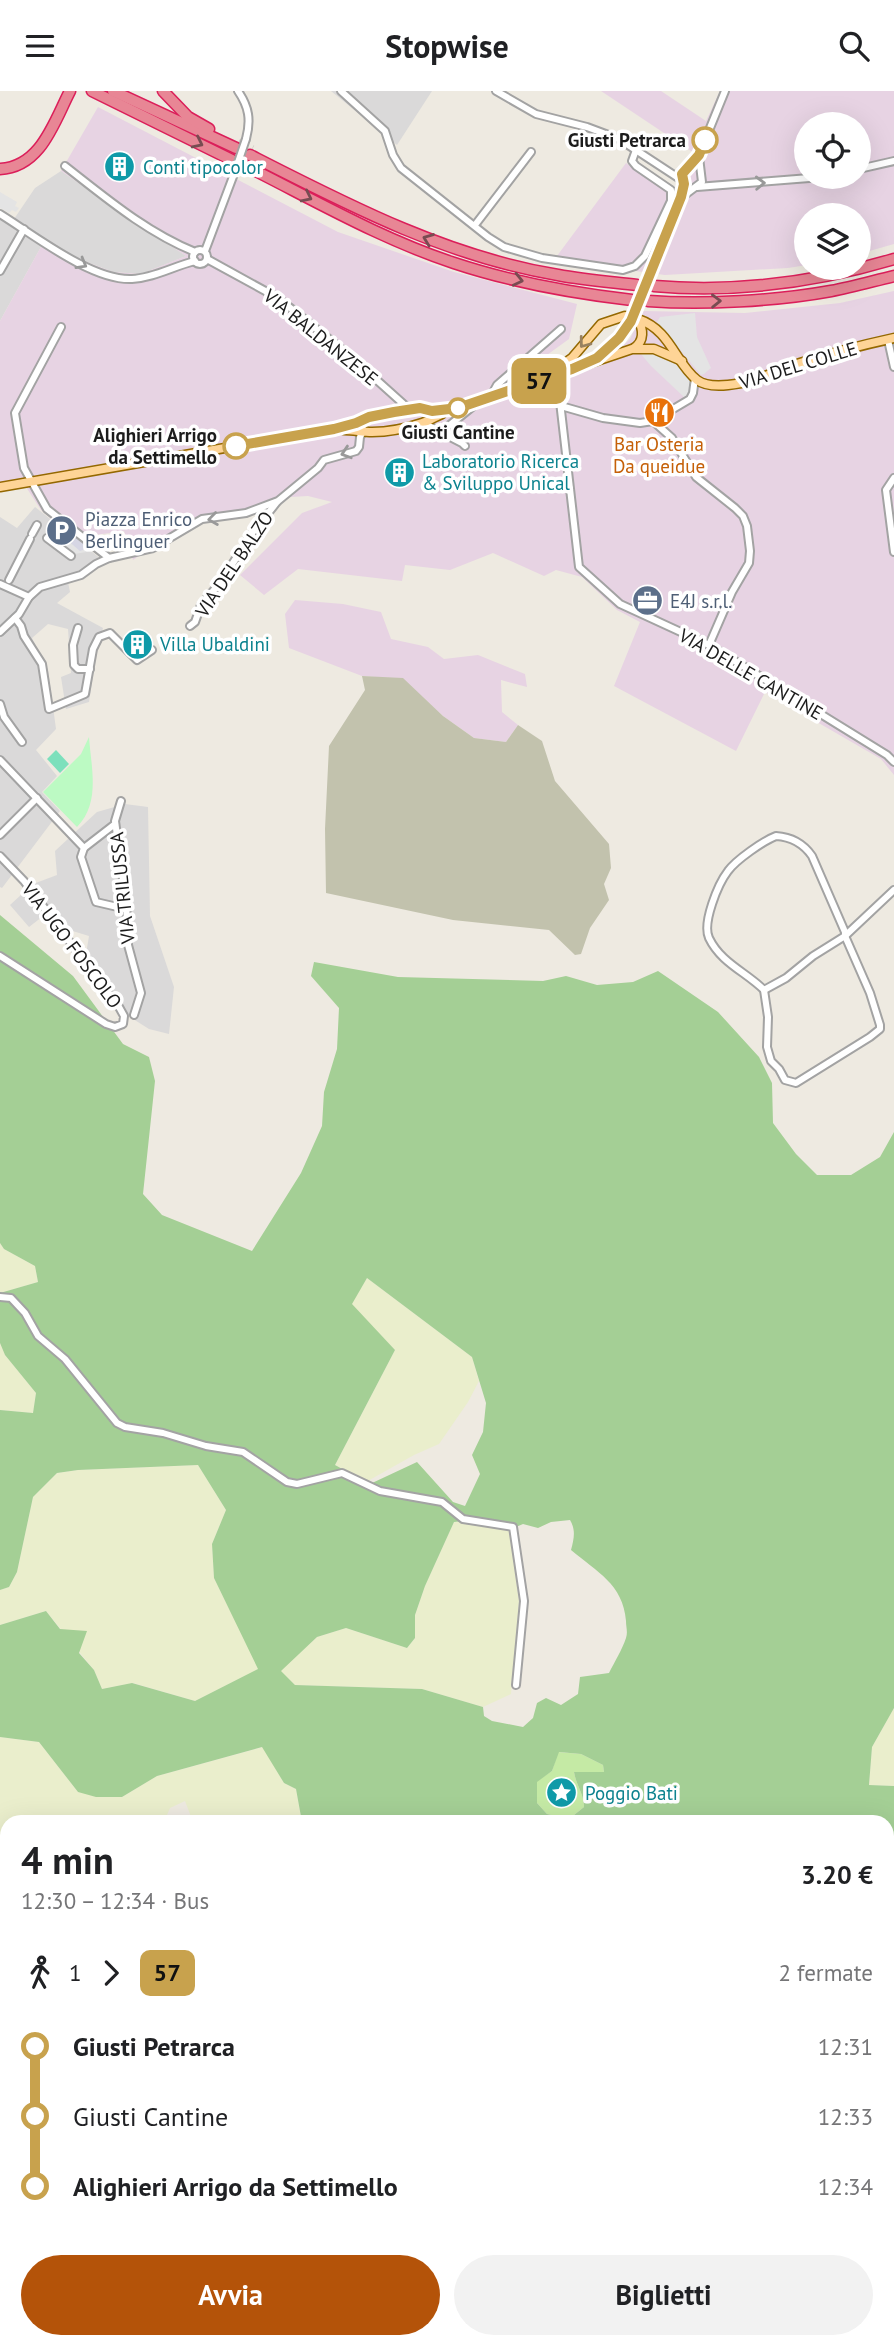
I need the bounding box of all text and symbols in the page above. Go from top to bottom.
text: Stopwise [385,25,509,67]
icon: menu [21,27,59,65]
icon: search [835,27,873,65]
map controls [794,112,871,280]
button: locate [794,112,871,189]
marker: Giusti Petrarca [692,127,718,153]
place label: Giusti Petrarca [568,128,686,152]
one-way arrow [191,134,203,148]
building icon: Conti tipocolor [103,150,137,184]
place label: Conti tipocolor [143,155,263,179]
one-way arrow [754,175,765,190]
one-way arrow [300,189,312,203]
button: layers [794,203,871,280]
one-way arrow [423,233,435,247]
one-way arrow [74,256,87,269]
one-way arrow [512,271,524,286]
street label: VIA BALDANZESE [258,283,383,391]
one-way arrow [711,294,722,309]
one-way arrow [580,335,592,348]
street label: VIA DEL COLLE [735,336,860,395]
line badge: 57 [508,358,570,404]
text: 57 [525,365,553,396]
restaurant icon: Bar Osteria Da queidue [642,396,676,430]
marker: Giusti Cantine [448,398,468,418]
place label: Giusti Cantine [401,420,515,444]
place label: Alighieri Arrigo da Settimello [93,423,217,469]
place label: Bar Osteria Da queidue [613,432,705,478]
marker: Alighieri Arrigo da Settimello [223,433,249,459]
one-way arrow [341,445,353,459]
place label: Laboratorio Ricerca & Sviluppo Unical [422,449,579,495]
building icon: Laboratorio Ricerca & Sviluppo Unical [382,455,416,489]
street label: VIA DEL BALZO [189,506,278,622]
place label: Piazza Enrico Berlinguer [85,507,192,553]
one-way arrow [207,511,218,526]
parking icon: Piazza Enrico Berlinguer [45,513,79,547]
office icon: E4J s.r.l. [630,584,664,618]
place label: E4J s.r.l. [670,589,732,613]
street label: VIA DELLE CANTINE [674,622,827,725]
building icon: Villa Ubaldini [120,627,154,661]
place label: Villa Ubaldini [159,632,270,656]
street label: VIA TRILUSSA [104,831,140,946]
street label: VIA UGO FOSCOLO [16,876,127,1013]
place icon: Poggio Bati [545,1776,579,1810]
place label: Poggio Bati [585,1781,678,1805]
text: 4 min [21,1835,114,1884]
text: 3.20 € [801,1858,873,1891]
text: 12:30 – 12:34 · Bus [21,1886,209,1915]
icon: walk [21,1954,59,1992]
icon: forward [92,1954,130,1992]
text: 57 [154,1957,181,1988]
text: 1 [69,1958,82,1987]
text: 2 fermate [778,1958,873,1987]
text: Giusti Petrarca [73,2030,235,2063]
text: 12:31 [818,2032,873,2061]
text: Giusti Cantine [73,2100,228,2133]
text: 12:33 [818,2102,873,2131]
text: Alighieri Arrigo da Settimello [73,2170,398,2203]
text: 12:34 [818,2172,873,2201]
button: Avvia [21,2255,440,2335]
button: Biglietti [454,2255,873,2335]

